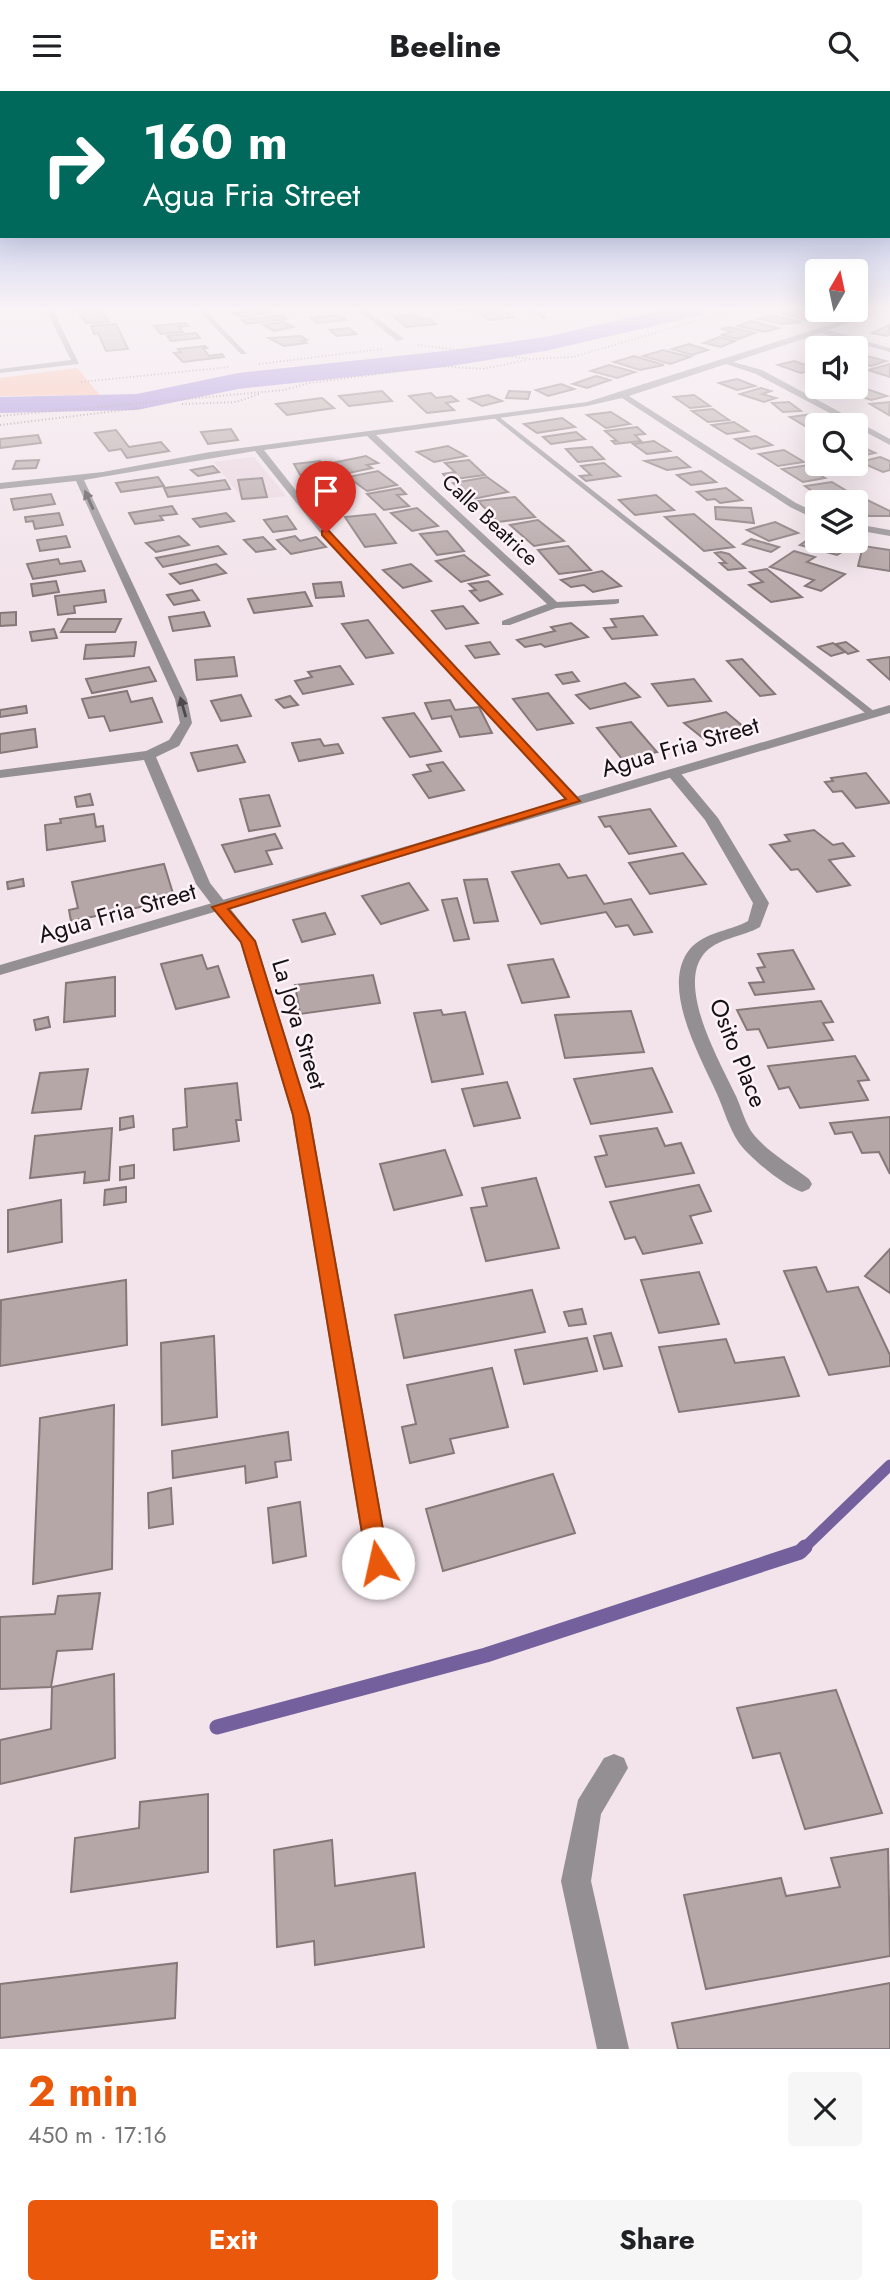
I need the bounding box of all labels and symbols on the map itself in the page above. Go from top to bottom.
north arrow [805,259,868,322]
pin [296,461,356,533]
street label: Calle Beatrice [435,467,545,573]
one-way arrow [83,490,95,510]
one-way arrow [177,695,188,717]
street label: Agua Fria Street [597,707,763,786]
street label: Agua Fria Street [34,873,200,952]
street label: La Joya Street [263,954,336,1094]
street label: Osito Place [701,993,776,1113]
position arrow [341,1526,415,1600]

